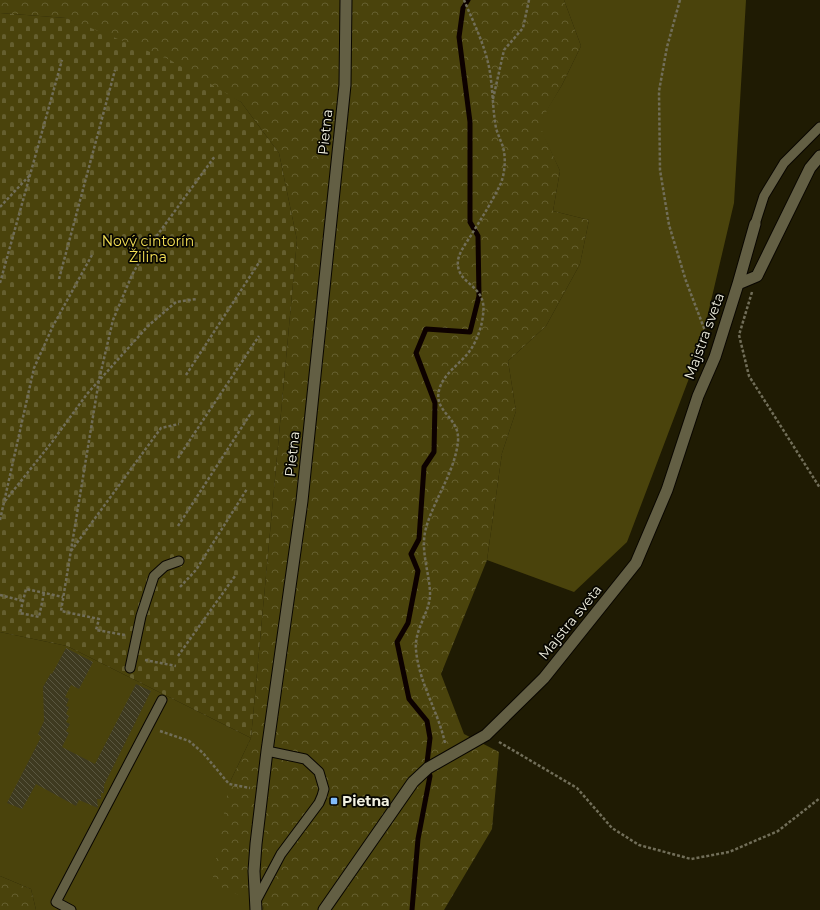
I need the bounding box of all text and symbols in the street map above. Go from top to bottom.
street label: Pietna [314,108,336,156]
park label: Nový cintorín Žilina [102,232,194,266]
street label: Majstra sveta [680,290,728,382]
street label: Pietna [281,430,303,478]
street label: Majstra sveta [534,581,606,663]
place label: Pietna [342,792,390,810]
marker: Pietna [329,796,339,806]

